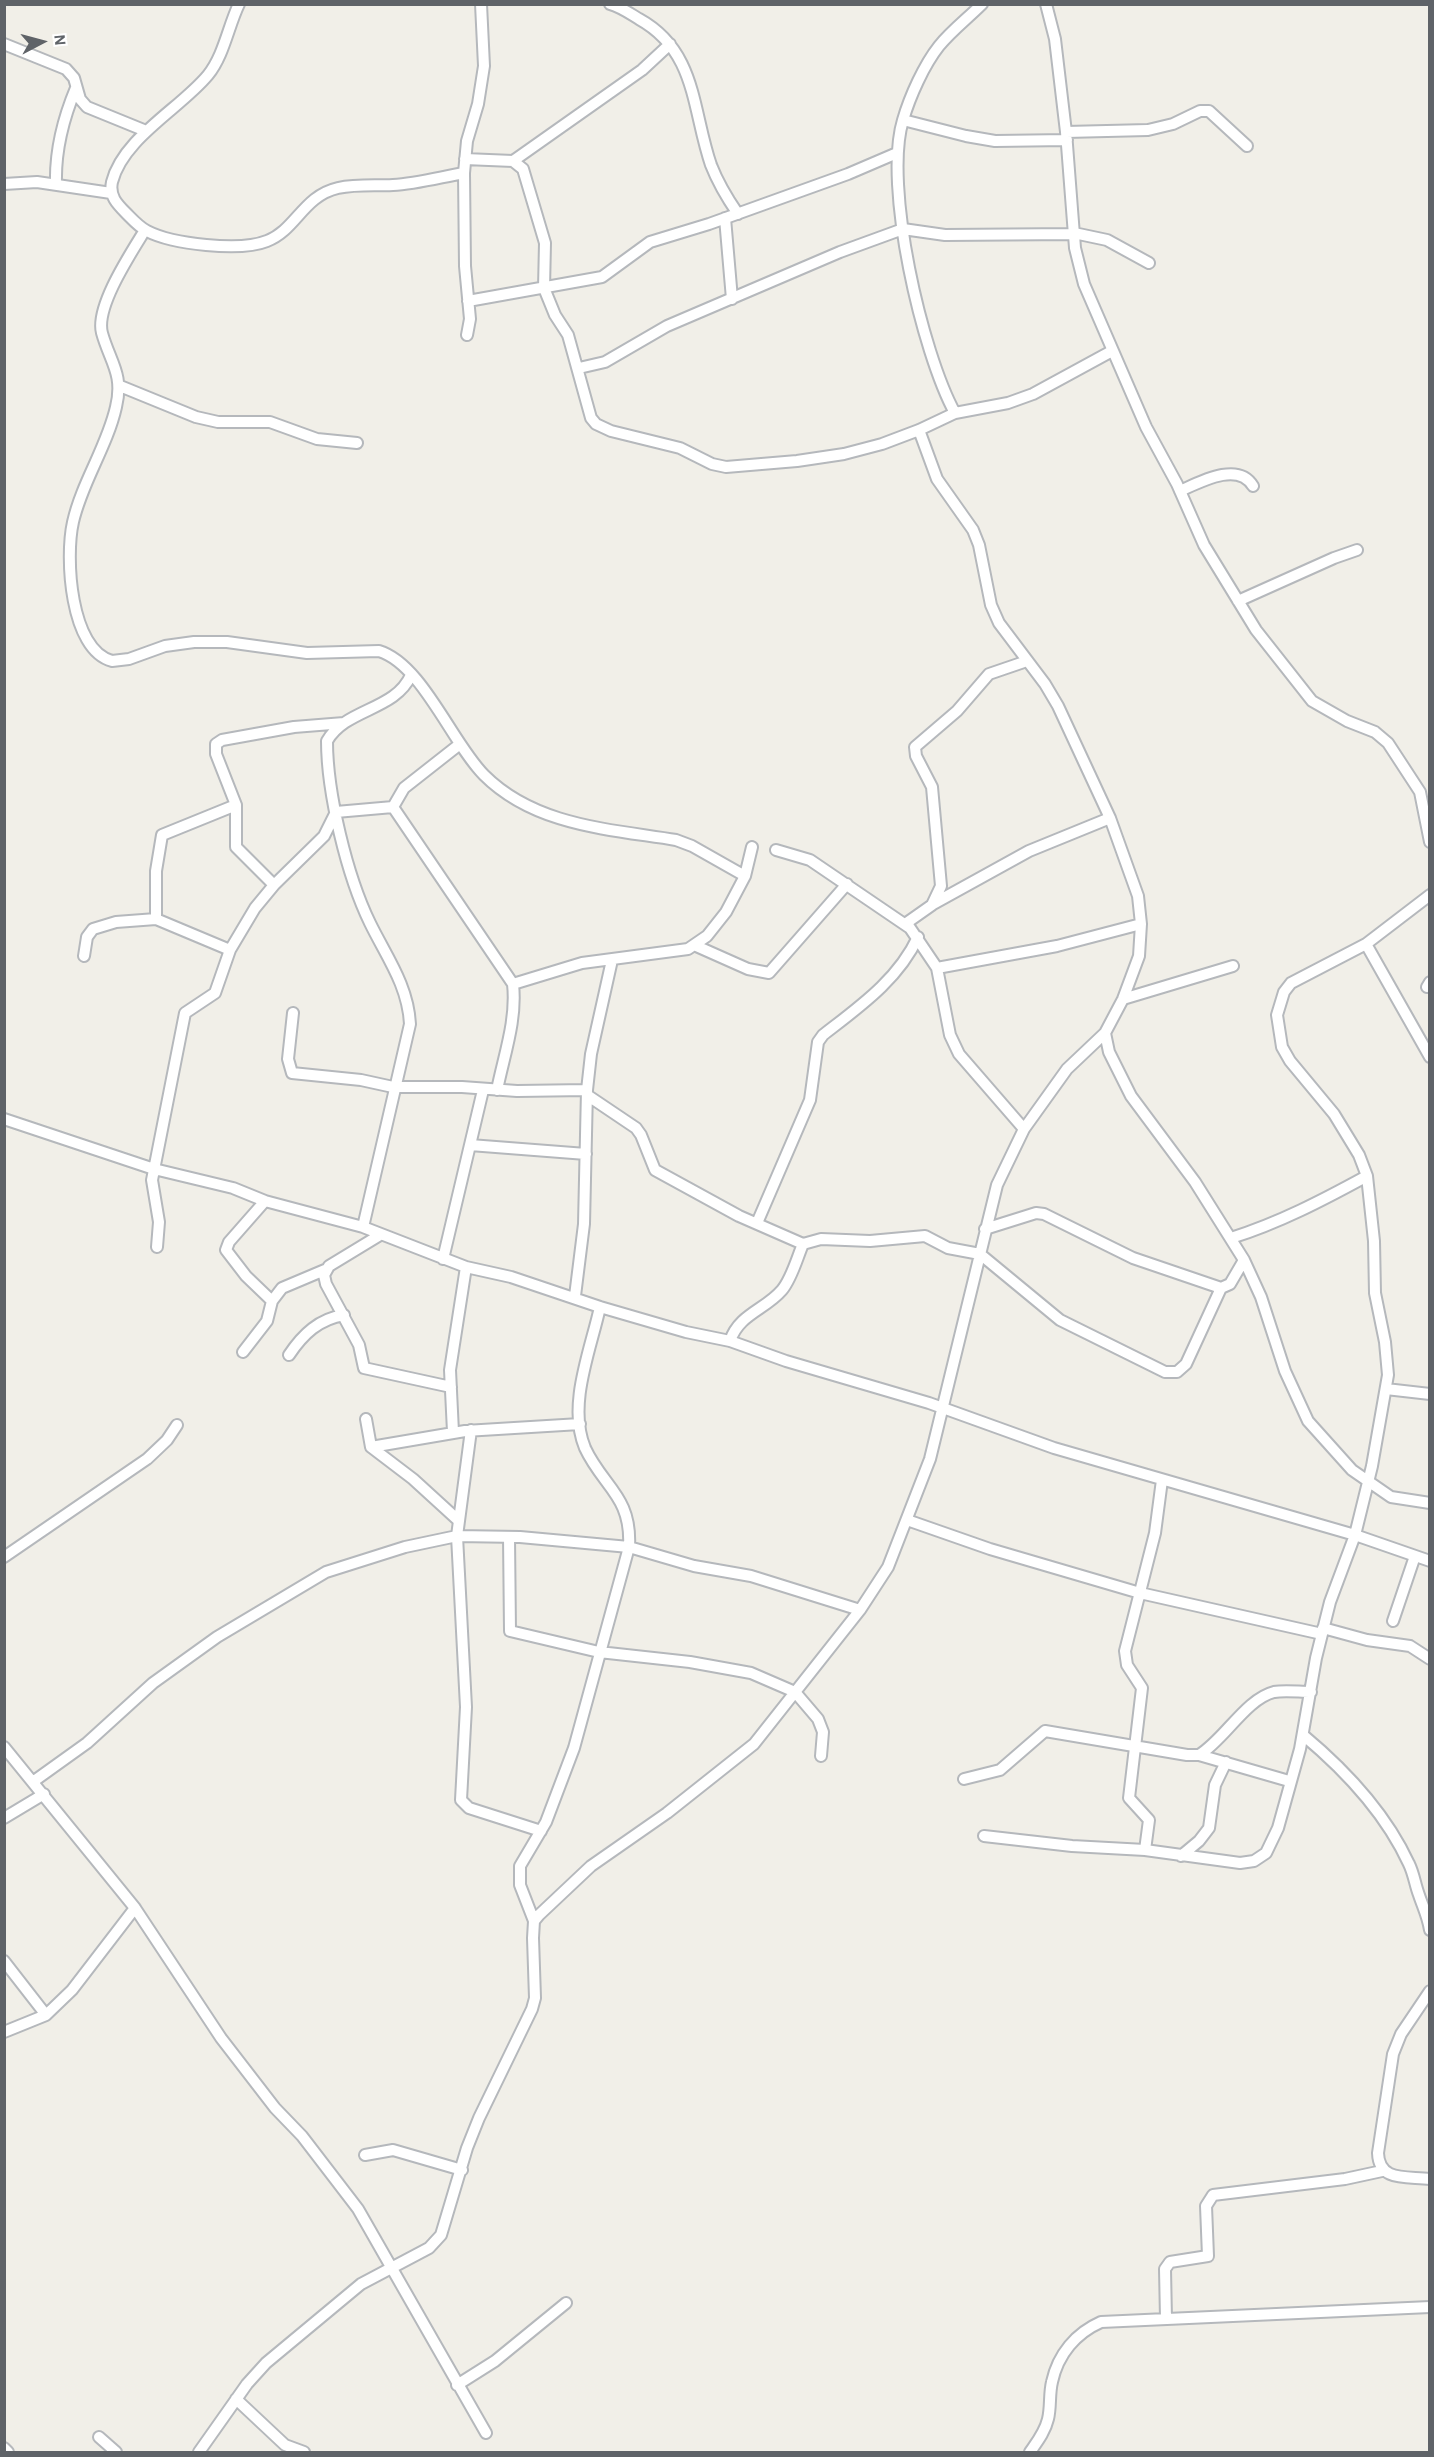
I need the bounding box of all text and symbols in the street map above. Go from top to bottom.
north arrow [12,12,72,72]
text: N [51,34,68,46]

